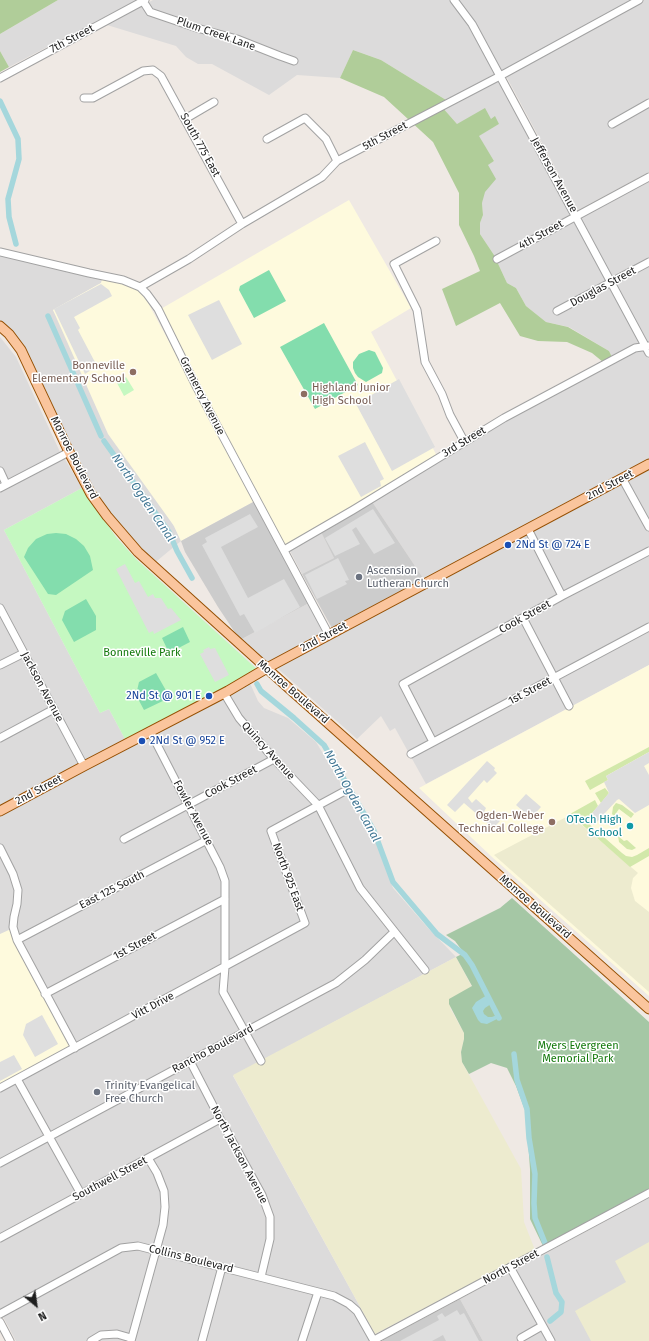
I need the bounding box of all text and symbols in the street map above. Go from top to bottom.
street label: Plum Creek Lane [175,14,257,54]
street label: 7th Street [48,22,96,56]
street label: South 775 East [177,111,223,179]
street label: 5th Street [360,119,410,153]
street label: Jefferson Avenue [528,135,580,215]
street label: 4th Street [516,217,566,253]
street label: Douglas Street [568,264,638,310]
street label: Gramercy Avenue [177,355,227,437]
place label: Bonneville Elementary School [32,359,125,385]
marker: Bonneville Elementary School [128,367,138,377]
place label: Highland Junior High School [312,381,390,407]
marker: Highland Junior High School [299,389,309,399]
street label: Monroe Boulevard [47,414,101,502]
street label: 3rd Street [440,424,488,460]
water label: North Ogden Canal [108,451,178,545]
street label: 2nd Street [584,467,636,503]
place label: 2Nd St @ 724 E [516,538,590,552]
marker: 2Nd St @ 724 E [503,540,513,550]
place label: Ascension Lutheran Church [367,564,449,590]
marker: Ascension Lutheran Church [354,572,364,582]
street label: Cook Street [497,597,553,637]
street label: 2nd Street [298,619,350,655]
park label: Bonneville Park [103,646,181,660]
street label: Jackson Avenue [18,650,66,724]
street label: Monroe Boulevard [254,657,332,727]
street label: 1st Street [506,674,554,708]
place label: 2Nd St @ 901 E [126,689,201,703]
marker: 2Nd St @ 901 E [204,691,214,701]
street label: Quincy Avenue [238,719,298,783]
place label: 2Nd St @ 952 E [150,734,225,748]
marker: 2Nd St @ 952 E [137,736,147,746]
water label: North Ogden Canal [321,747,383,845]
street label: Cook Street [203,763,259,801]
street label: 2nd Street [13,772,65,808]
street label: Fowler Avenue [170,778,216,848]
place label: Ogden-Weber Technical College [458,809,544,835]
place label: OTech High School [566,813,622,839]
marker: Ogden-Weber Technical College [547,817,557,827]
marker: OTech High School [625,821,635,831]
street label: North 925 East [270,841,306,913]
street label: East 125 South [77,868,147,912]
street label: Monroe Boulevard [496,872,574,942]
street label: 1st Street [111,929,159,963]
street label: Vitt Drive [130,989,176,1023]
street label: Rancho Boulevard [170,1022,256,1076]
park label: Myers Evergreen Memorial Park [537,1039,619,1065]
place label: Trinity Evangelical Free Church [105,1079,195,1105]
marker: Trinity Evangelical Free Church [92,1087,102,1097]
street label: North Jackson Avenue [208,1104,270,1206]
street label: Southwell Street [71,1154,149,1204]
street label: Collins Boulevard [147,1242,235,1276]
street label: North Street [481,1247,541,1287]
north arrow [16,1285,56,1325]
text: N [36,1308,48,1323]

